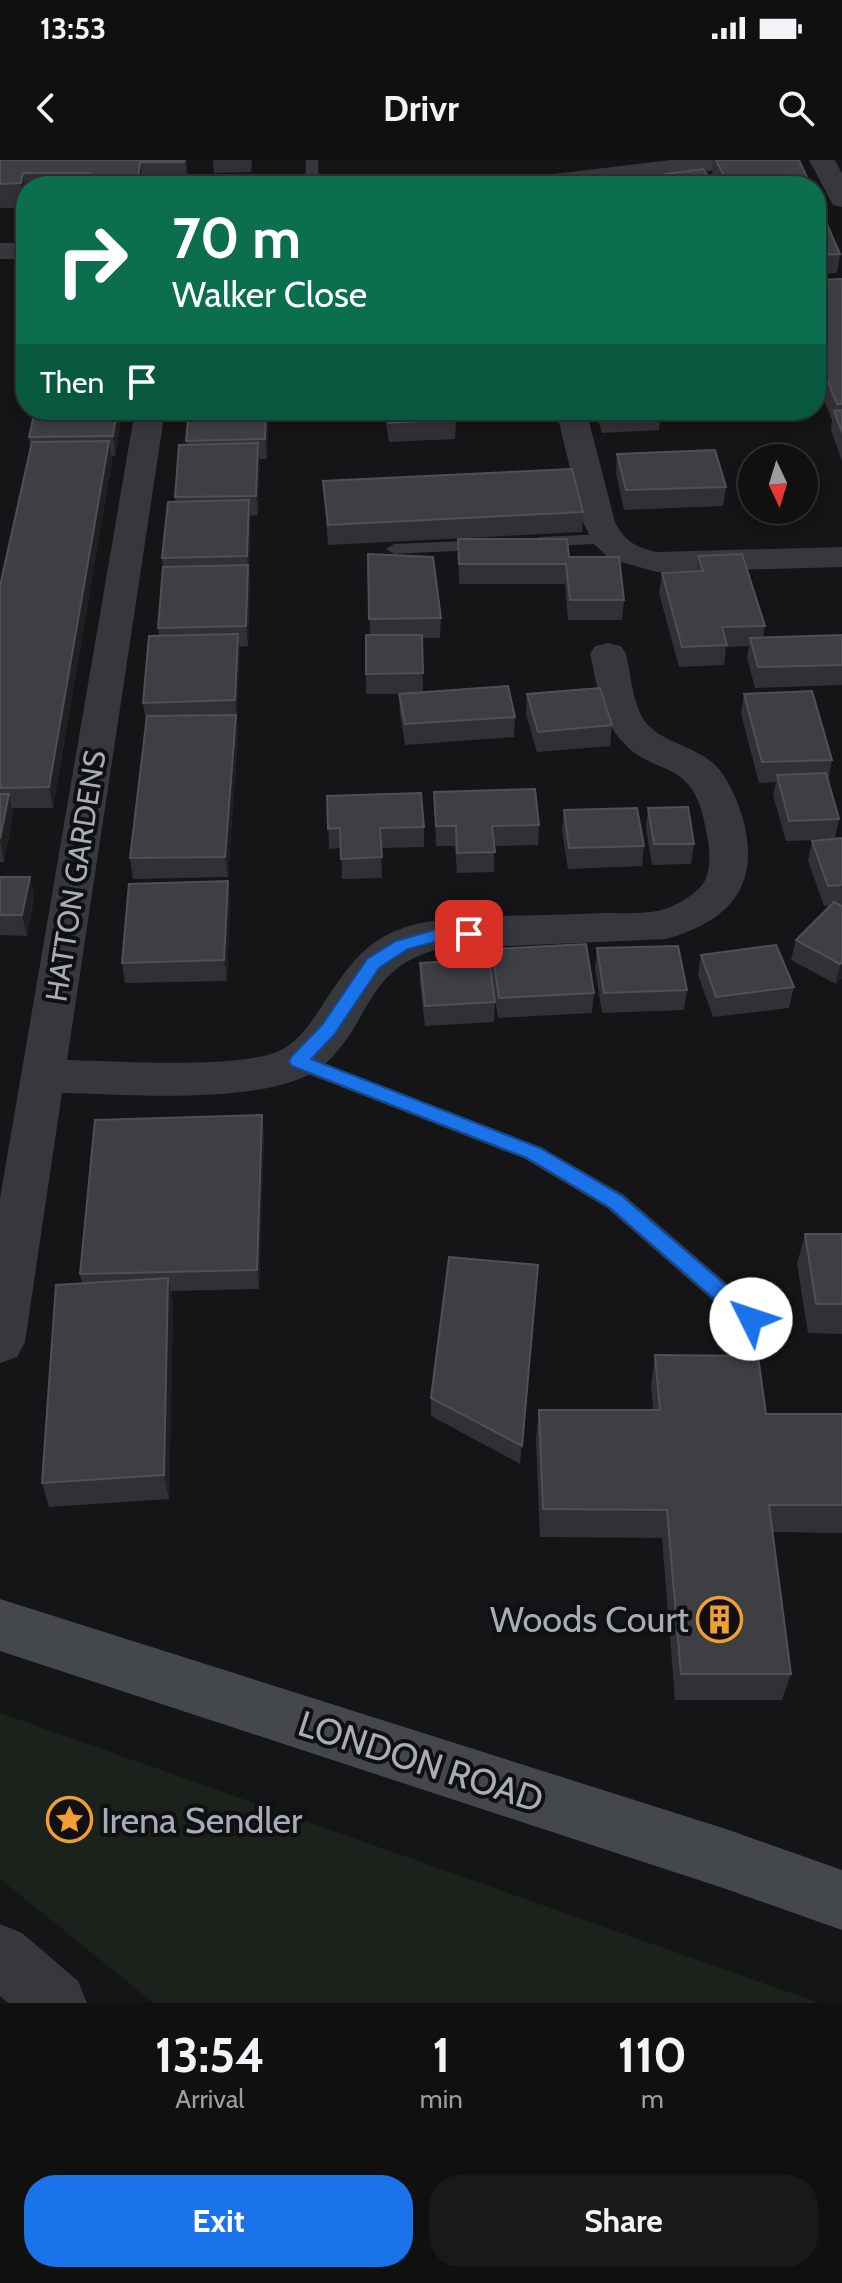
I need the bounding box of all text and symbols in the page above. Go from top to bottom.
text: 13:53 [40,10,106,47]
icon: back [24,86,68,130]
text: Drivr [383,86,459,130]
icon: search [774,86,818,130]
text: 70 m [172,204,301,272]
icon: right [40,208,144,312]
text: Walker Close [172,272,367,316]
icon: arrive [120,360,164,404]
text: Then [40,364,104,401]
north arrow [738,444,818,524]
map controls [738,444,818,524]
street label: HATTON GARDENS [37,748,114,1004]
pin [435,900,503,968]
icon: arrive [447,912,491,956]
position arrow [709,1277,793,1361]
building icon: Woods Court [696,1595,744,1643]
place label: Woods Court [490,1597,689,1641]
street label: LONDON ROAD [293,1701,549,1821]
place icon: Irena Sendler [46,1796,94,1844]
place label: Irena Sendler [101,1798,303,1842]
text: 13:54 [155,2026,265,2084]
text: 1 [432,2026,450,2084]
text: 110 [618,2026,687,2084]
text: Arrival [175,2083,245,2115]
text: min [420,2083,463,2115]
text: m [641,2083,664,2115]
button: Exit [24,2175,413,2267]
button: Share [429,2175,818,2267]

